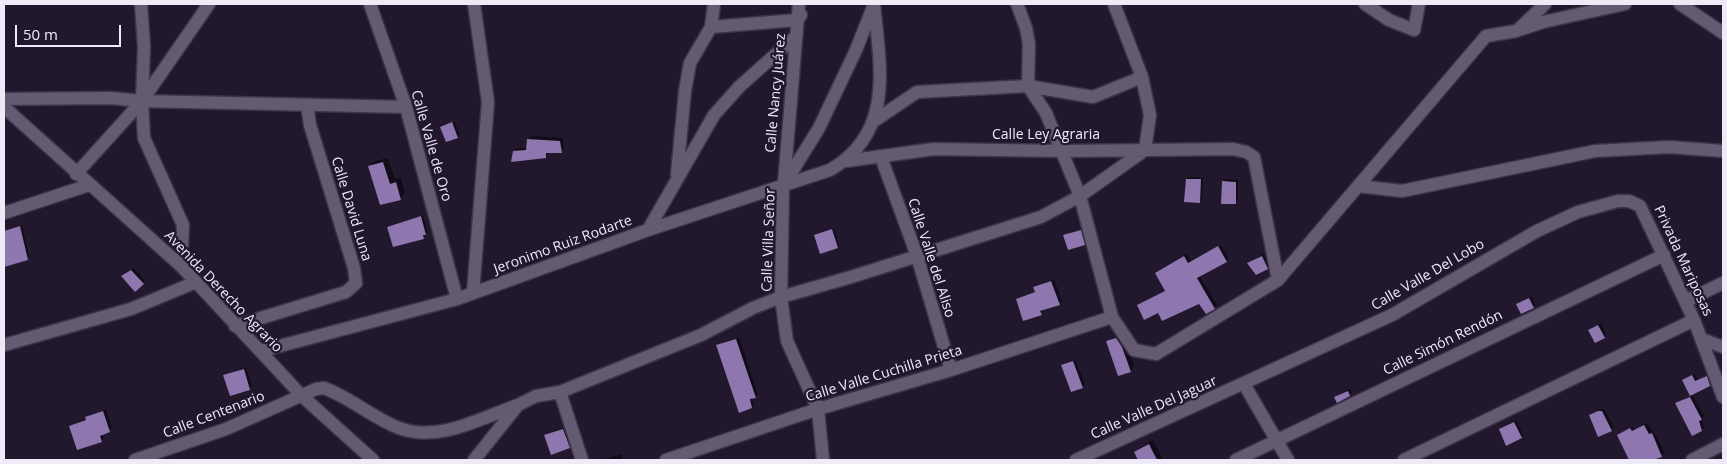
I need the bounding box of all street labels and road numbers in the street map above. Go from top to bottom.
street label: Calle Nancy Juárez [762,33,790,153]
street label: Calle Valle de Oro [407,88,455,204]
street label: Calle Ley Agraria [992,127,1100,143]
street label: Calle David Luna [327,155,375,263]
street label: Calle Villa Señor [759,188,779,292]
street label: Calle Valle del Aliso [904,196,958,320]
street label: Privada Mariposas [1650,203,1716,319]
street label: Jeronimo Ruiz Rodarte [492,212,634,278]
street label: Avenida Derecho Agrario [161,228,285,356]
street label: Calle Valle Del Lobo [1368,236,1488,314]
street label: Calle Simón Rendón [1381,307,1505,379]
street label: Calle Valle Cuchilla Prieta [804,342,964,406]
street label: Calle Valle Del Jaguar [1088,373,1220,443]
street label: Calle Centenario [161,388,267,442]

